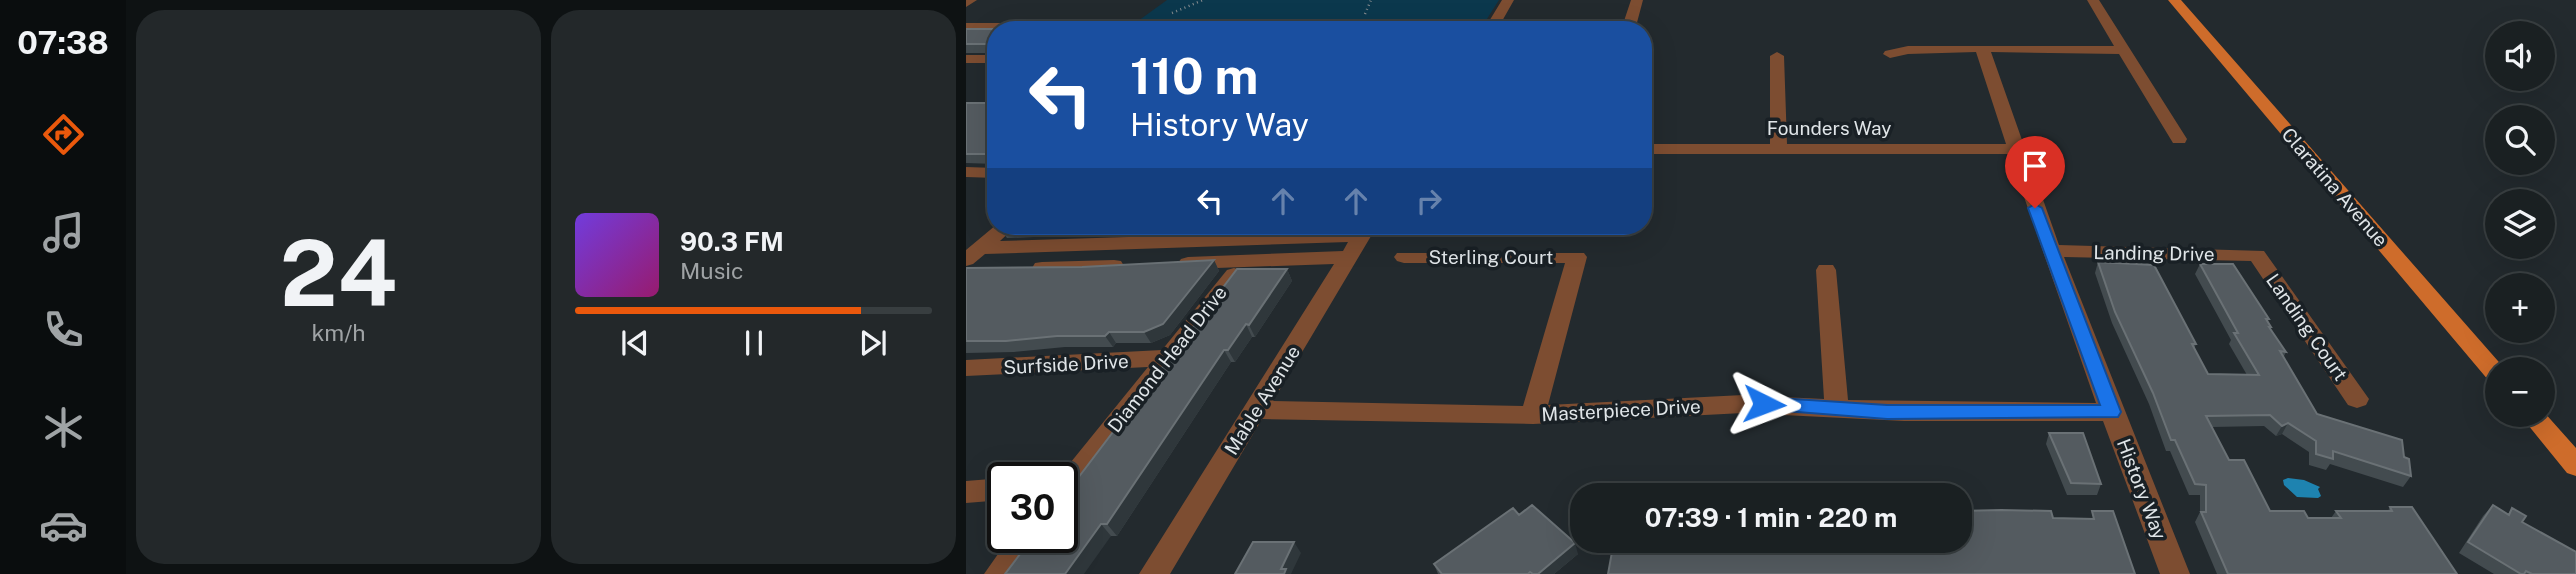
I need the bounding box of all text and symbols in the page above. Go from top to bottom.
map controls [2485,21,2555,427]
button: sound [2485,21,2555,91]
text: 07:38 [17,24,109,61]
text: 110 m [1130,47,1258,105]
icon: left [1015,49,1106,140]
button: search [2485,105,2555,175]
text: History Way [1130,106,1309,143]
icon: directions [39,110,88,159]
street label: Founders Way [1767,117,1891,139]
street label: Claratina Avenue [2278,123,2392,251]
pin [2005,136,2065,208]
icon: arrive [2016,147,2054,185]
icon: left [1191,182,1229,220]
icon: ahead [1264,182,1302,220]
icon: ahead [1337,182,1375,220]
icon: right [1410,182,1448,220]
button: layers [2485,189,2555,259]
icon: music [39,208,88,257]
text: 24 [280,220,397,326]
text: 90.3 FM [680,226,784,257]
street label: Landing Drive [2093,241,2215,265]
street label: Sterling Court [1428,246,1554,268]
text: Music [680,257,744,284]
street label: Landing Court [2262,269,2352,385]
button: + [2485,273,2555,343]
street label: Diamond Head Drive [1103,282,1231,436]
icon: phone [39,305,88,354]
text: km/h [311,319,366,346]
icon: previous [616,324,654,362]
icon: pause [735,324,773,362]
icon: next [854,324,892,362]
street label: Mable Avenue [1220,341,1304,459]
street label: Surfside Drive [1003,350,1129,378]
button: − [2485,357,2555,427]
position arrow [1727,367,1801,441]
street label: Masterpiece Drive [1541,395,1701,425]
icon: climate [39,403,88,452]
street label: History Way [2113,436,2171,542]
speed limit sign: 30 [987,462,1078,553]
icon: car [39,501,88,550]
text: 07:39 · 1 min · 220 m [1645,502,1897,533]

